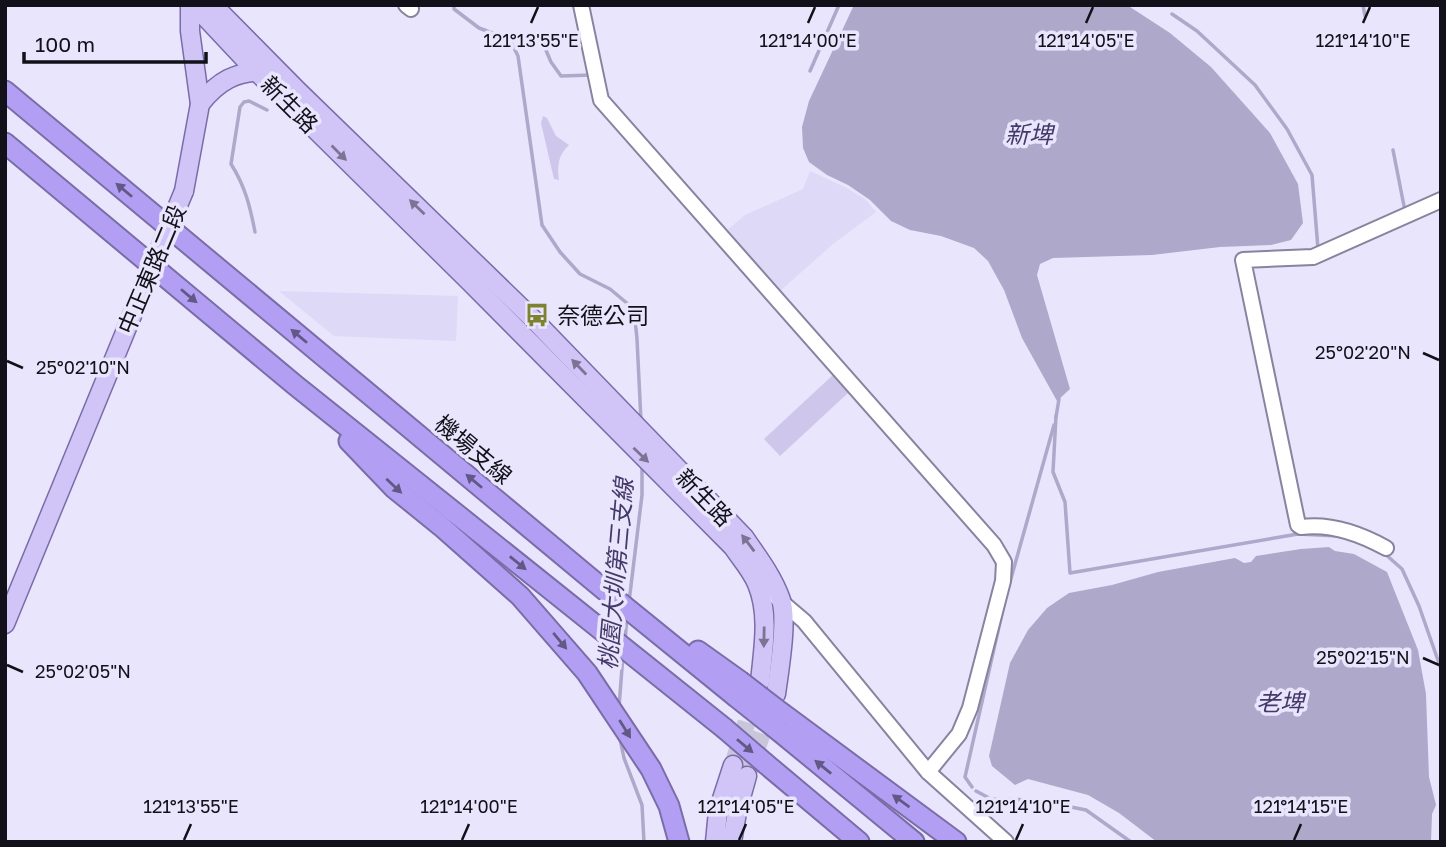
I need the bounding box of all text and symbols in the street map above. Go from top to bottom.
scale bar [24,21,206,65]
text: 121°13'55"E [483,29,579,51]
text: 121°14'00"E [759,29,857,51]
text: 121°14'05"E [1038,29,1134,51]
text: 121°14'10"E [1315,29,1411,51]
text: 100 m [35,31,95,57]
street label: 新生路 [256,70,324,138]
water label: 新埤 [1005,119,1056,148]
one-way arrow [331,145,348,162]
one-way arrow [116,183,133,198]
one-way arrow [408,199,425,216]
street label: 中正東路二段 [111,200,191,338]
one-way arrow [180,289,198,304]
bus stop icon: 奈德公司 [523,301,551,329]
place label: 奈德公司 [557,301,649,329]
one-way arrow [291,328,309,343]
text: 25°02'20"N [1315,341,1411,363]
text: 25°02'10"N [36,356,130,378]
one-way arrow [571,359,587,376]
street label: 機場支線 [430,409,518,489]
one-way arrow [632,447,649,463]
street label: 新生路 [671,462,739,532]
one-way arrow [466,474,483,489]
water label: 桃園大圳第三支線 [592,474,638,671]
one-way arrow [385,478,402,494]
one-way arrow [741,534,755,552]
one-way arrow [509,556,527,571]
one-way arrow [758,626,769,648]
one-way arrow [552,633,567,650]
text: 25°02'15"N [1316,646,1410,668]
text: 25°02'05"N [35,660,131,682]
water label: 老埤 [1256,687,1307,716]
one-way arrow [619,719,632,739]
one-way arrow [736,738,753,753]
one-way arrow [814,759,832,775]
one-way arrow [892,794,910,808]
text: 121°13'55"E [143,795,239,817]
text: 121°14'00"E [420,795,518,817]
text: 121°14'05"E [698,795,794,817]
text: 121°14'10"E [975,795,1071,817]
text: 121°14'15"E [1254,795,1348,817]

